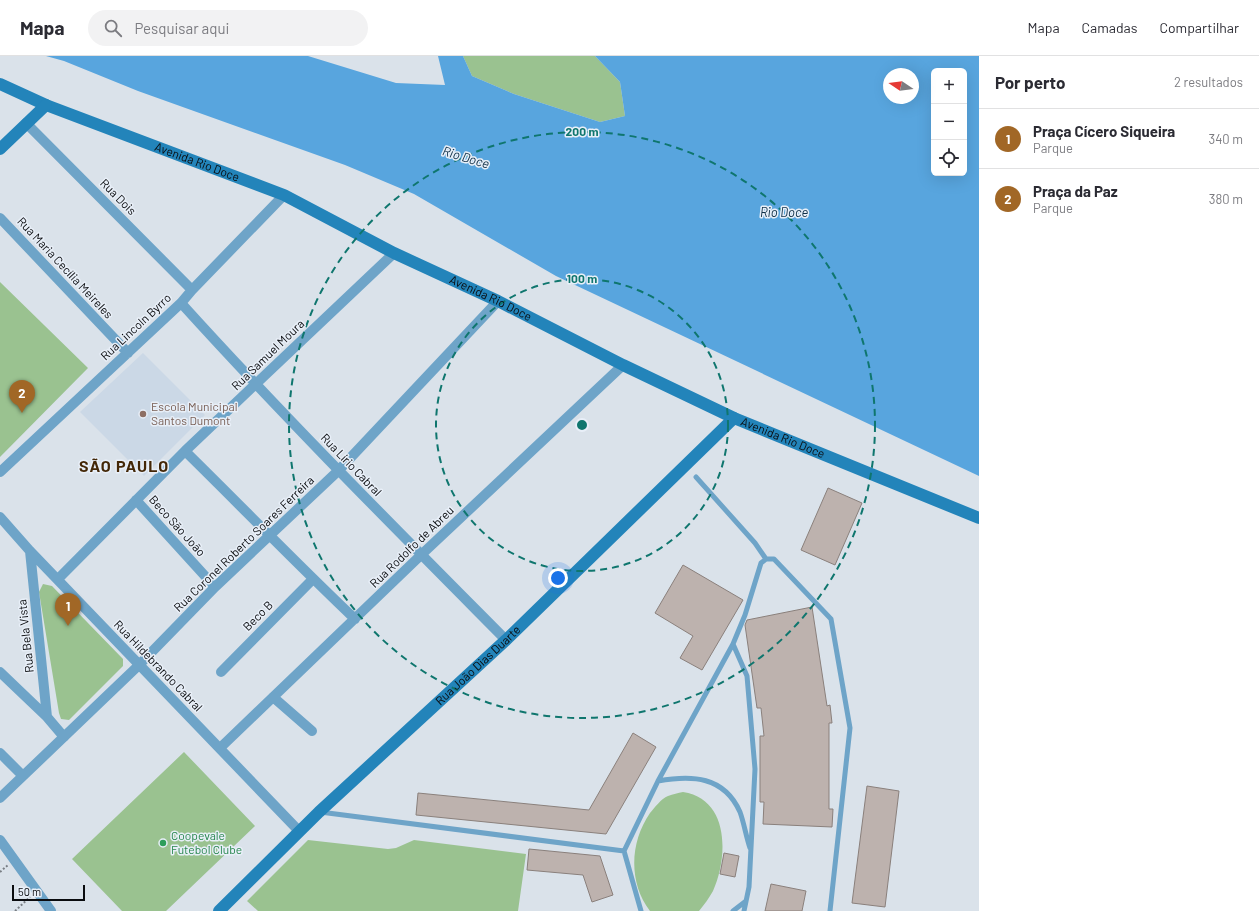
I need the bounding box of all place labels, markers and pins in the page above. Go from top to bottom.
pin: 2 [9,380,35,413]
place label: Escola Municipal Santos Dumont [151,399,237,427]
marker: Escola Municipal Santos Dumont [138,409,148,419]
centre of rings [575,418,589,432]
pin: 1 [55,593,81,626]
place label: Coopevale Futebol Clube [171,828,242,856]
marker: Coopevale Futebol Clube [158,838,168,848]

